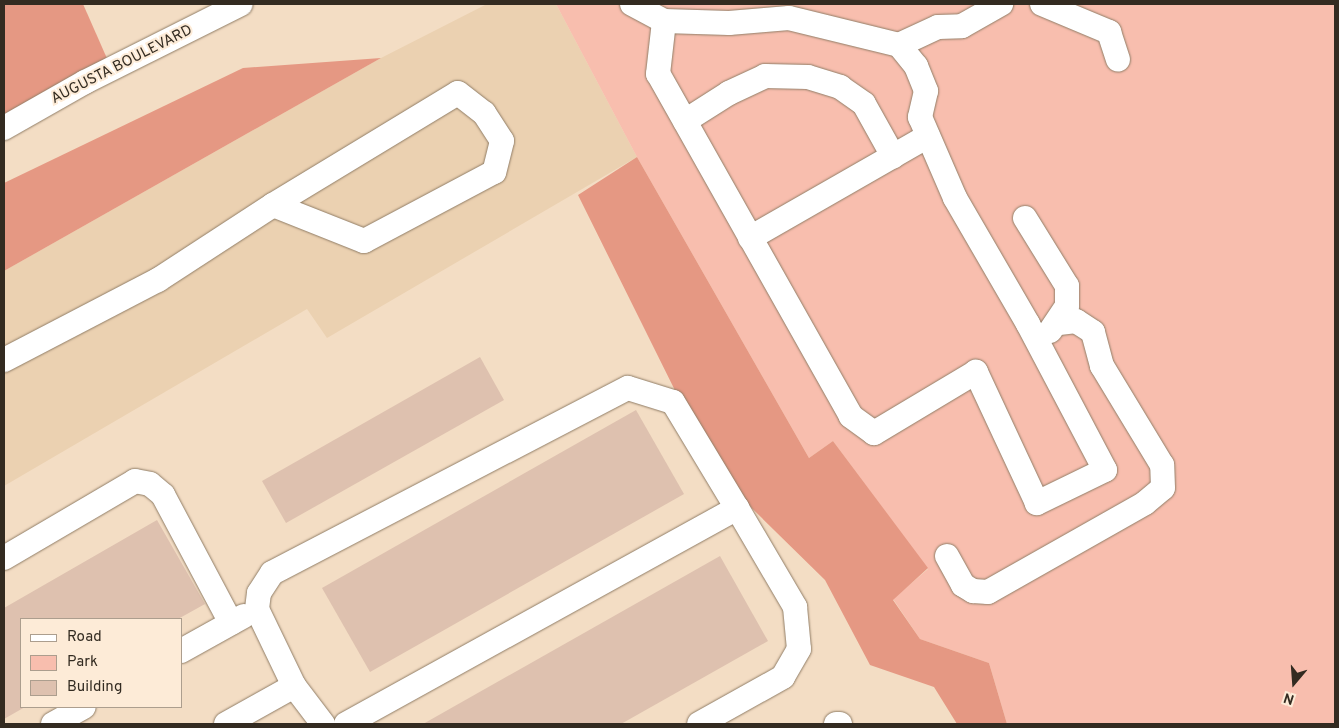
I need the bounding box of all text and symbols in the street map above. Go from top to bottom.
street label: AUGUSTA BOULEVARD [48,21,196,109]
legend [20,618,182,708]
text: Road [67,628,102,647]
text: Park [67,653,98,672]
north arrow [1269,658,1319,708]
text: Building [67,678,122,697]
text: N [1282,688,1297,707]

